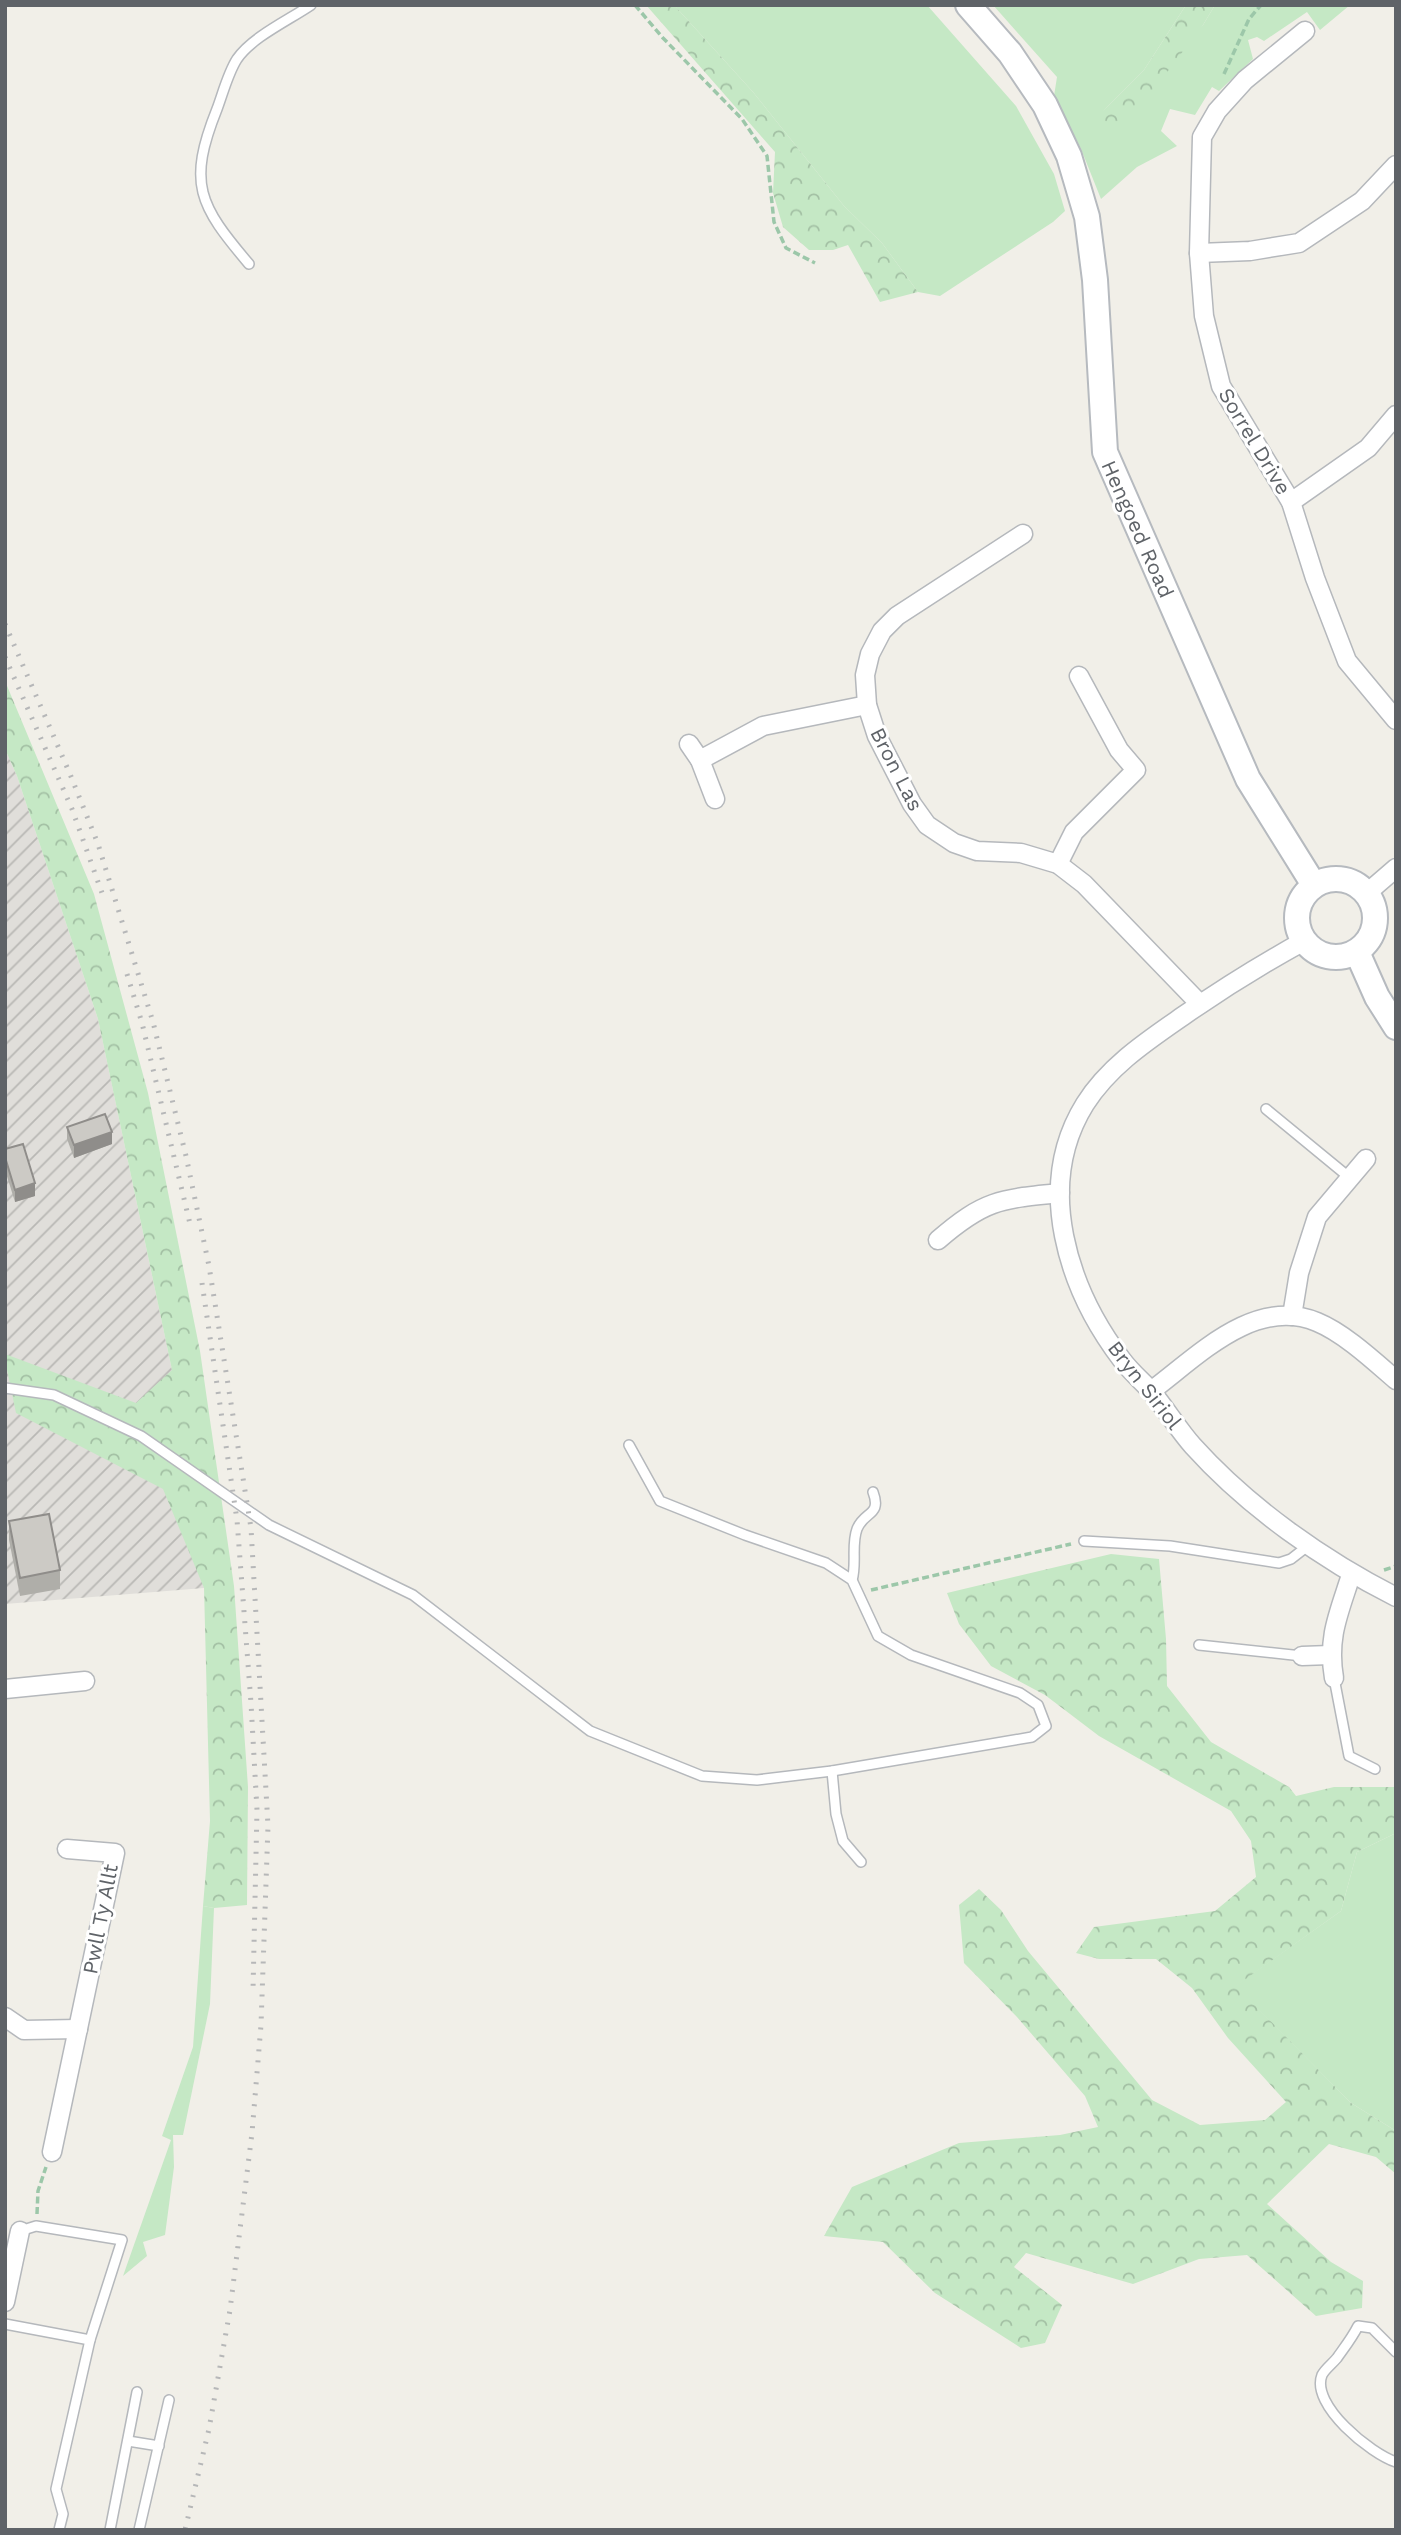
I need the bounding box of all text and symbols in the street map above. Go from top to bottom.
street label: Sorrel Drive [1213,383,1297,499]
street label: Hengoed Road [1097,456,1179,602]
street label: Bron Las [865,723,929,815]
street label: Bryn Siriol [1103,1336,1188,1435]
street label: Pwll Ty Allt [77,1862,123,1976]

